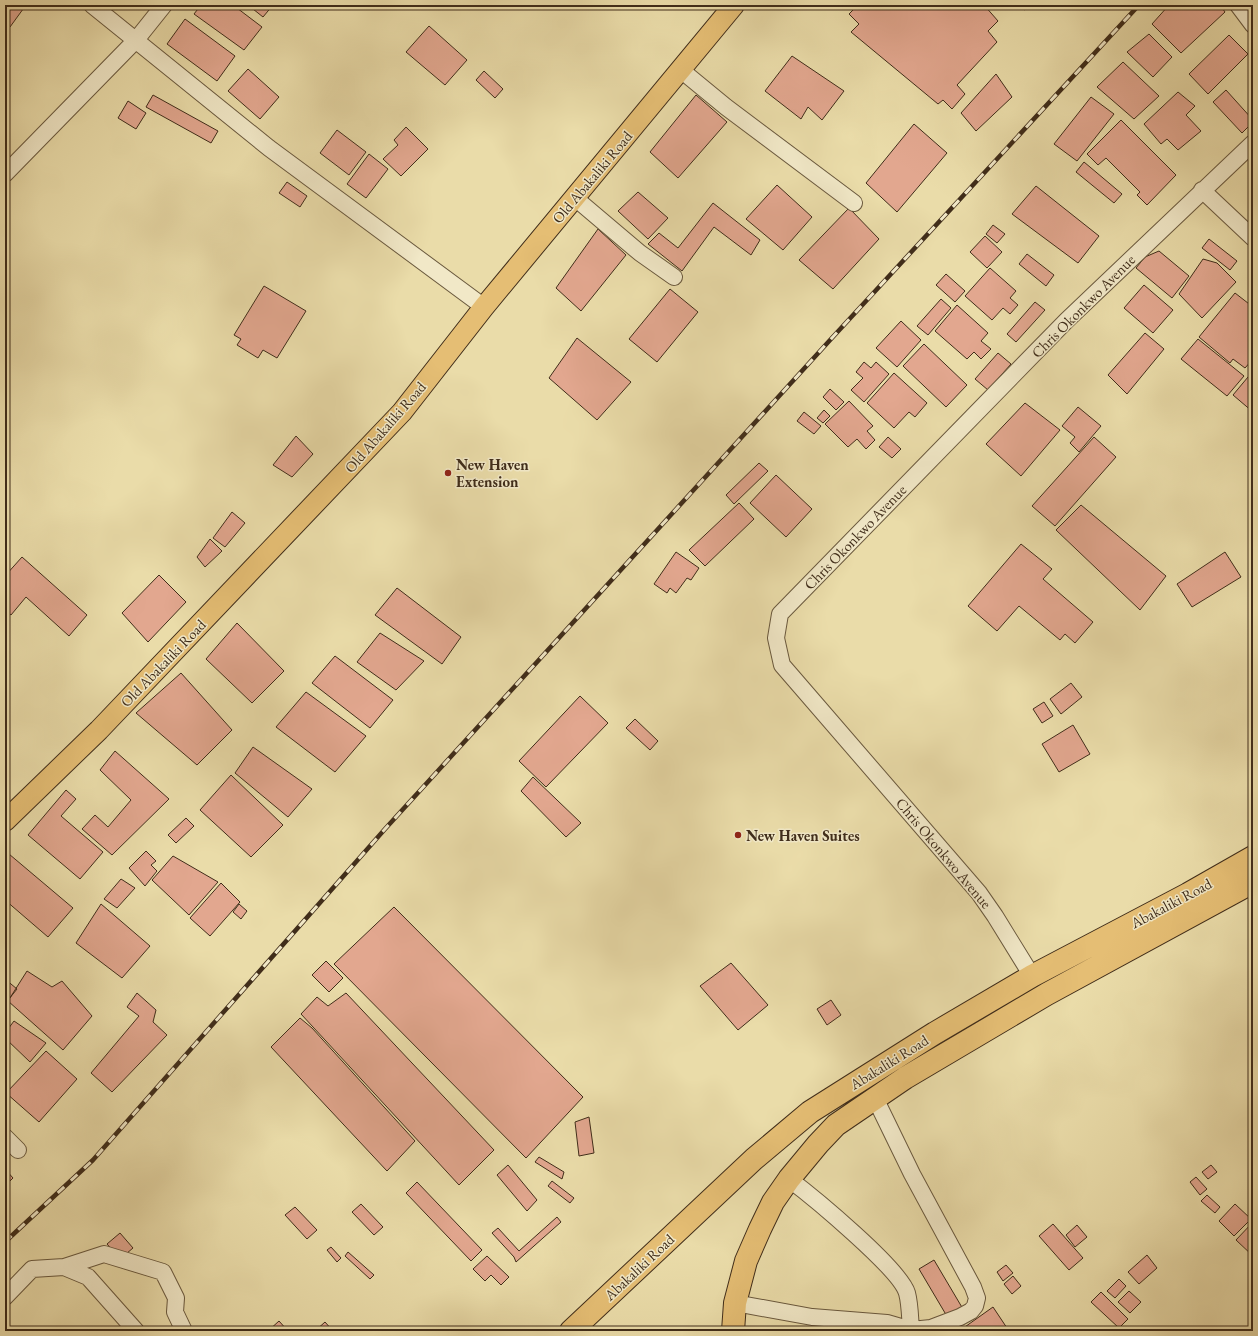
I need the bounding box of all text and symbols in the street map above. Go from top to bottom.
street label: Old Abakaliki Road [548,127,636,227]
street label: Chris Okonkwo Avenue [1027,250,1139,362]
street label: Old Abakaliki Road [340,377,430,477]
place label: New Haven Extension [456,455,529,491]
marker: New Haven Extension [443,468,453,478]
street label: Chris Okonkwo Avenue [800,480,910,594]
street label: Old Abakaliki Road [116,615,210,711]
street label: Chris Okonkwo Avenue [892,794,996,913]
place label: New Haven Suites [746,826,860,845]
marker: New Haven Suites [733,830,743,840]
street label: Abakaliki Road [1126,873,1215,933]
street label: Abakaliki Road [845,1030,932,1094]
street label: Abakaliki Road [599,1229,678,1305]

